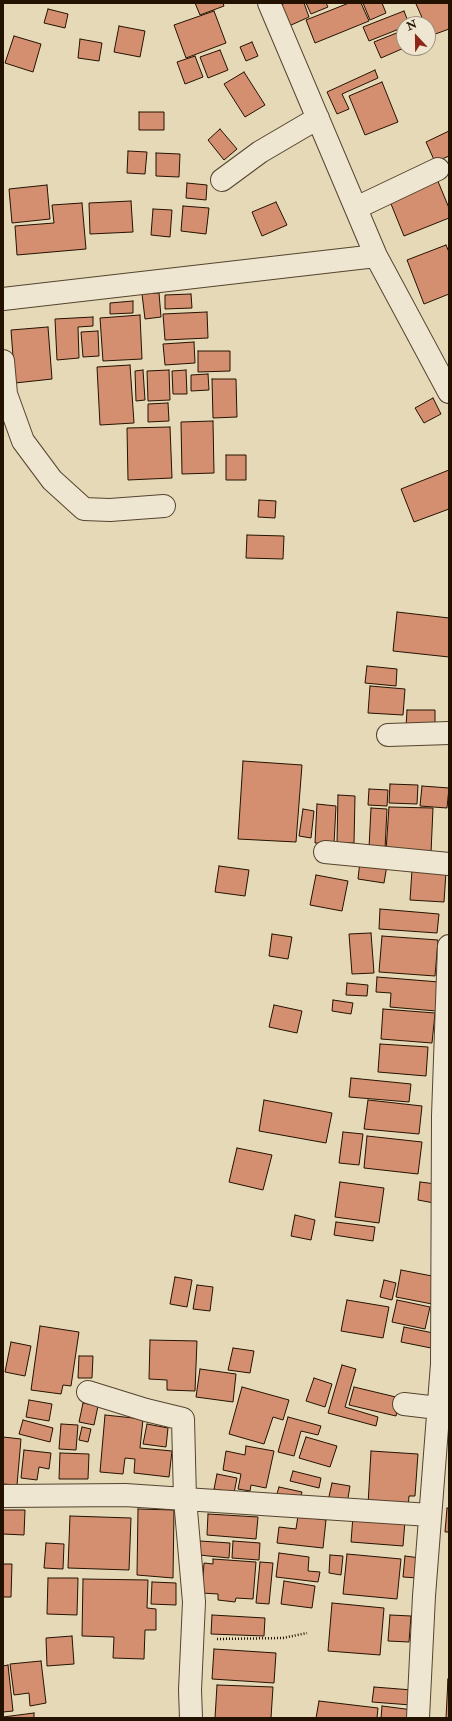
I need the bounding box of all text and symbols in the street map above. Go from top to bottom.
north arrow [396,16,436,56]
text: N [405,17,419,33]

